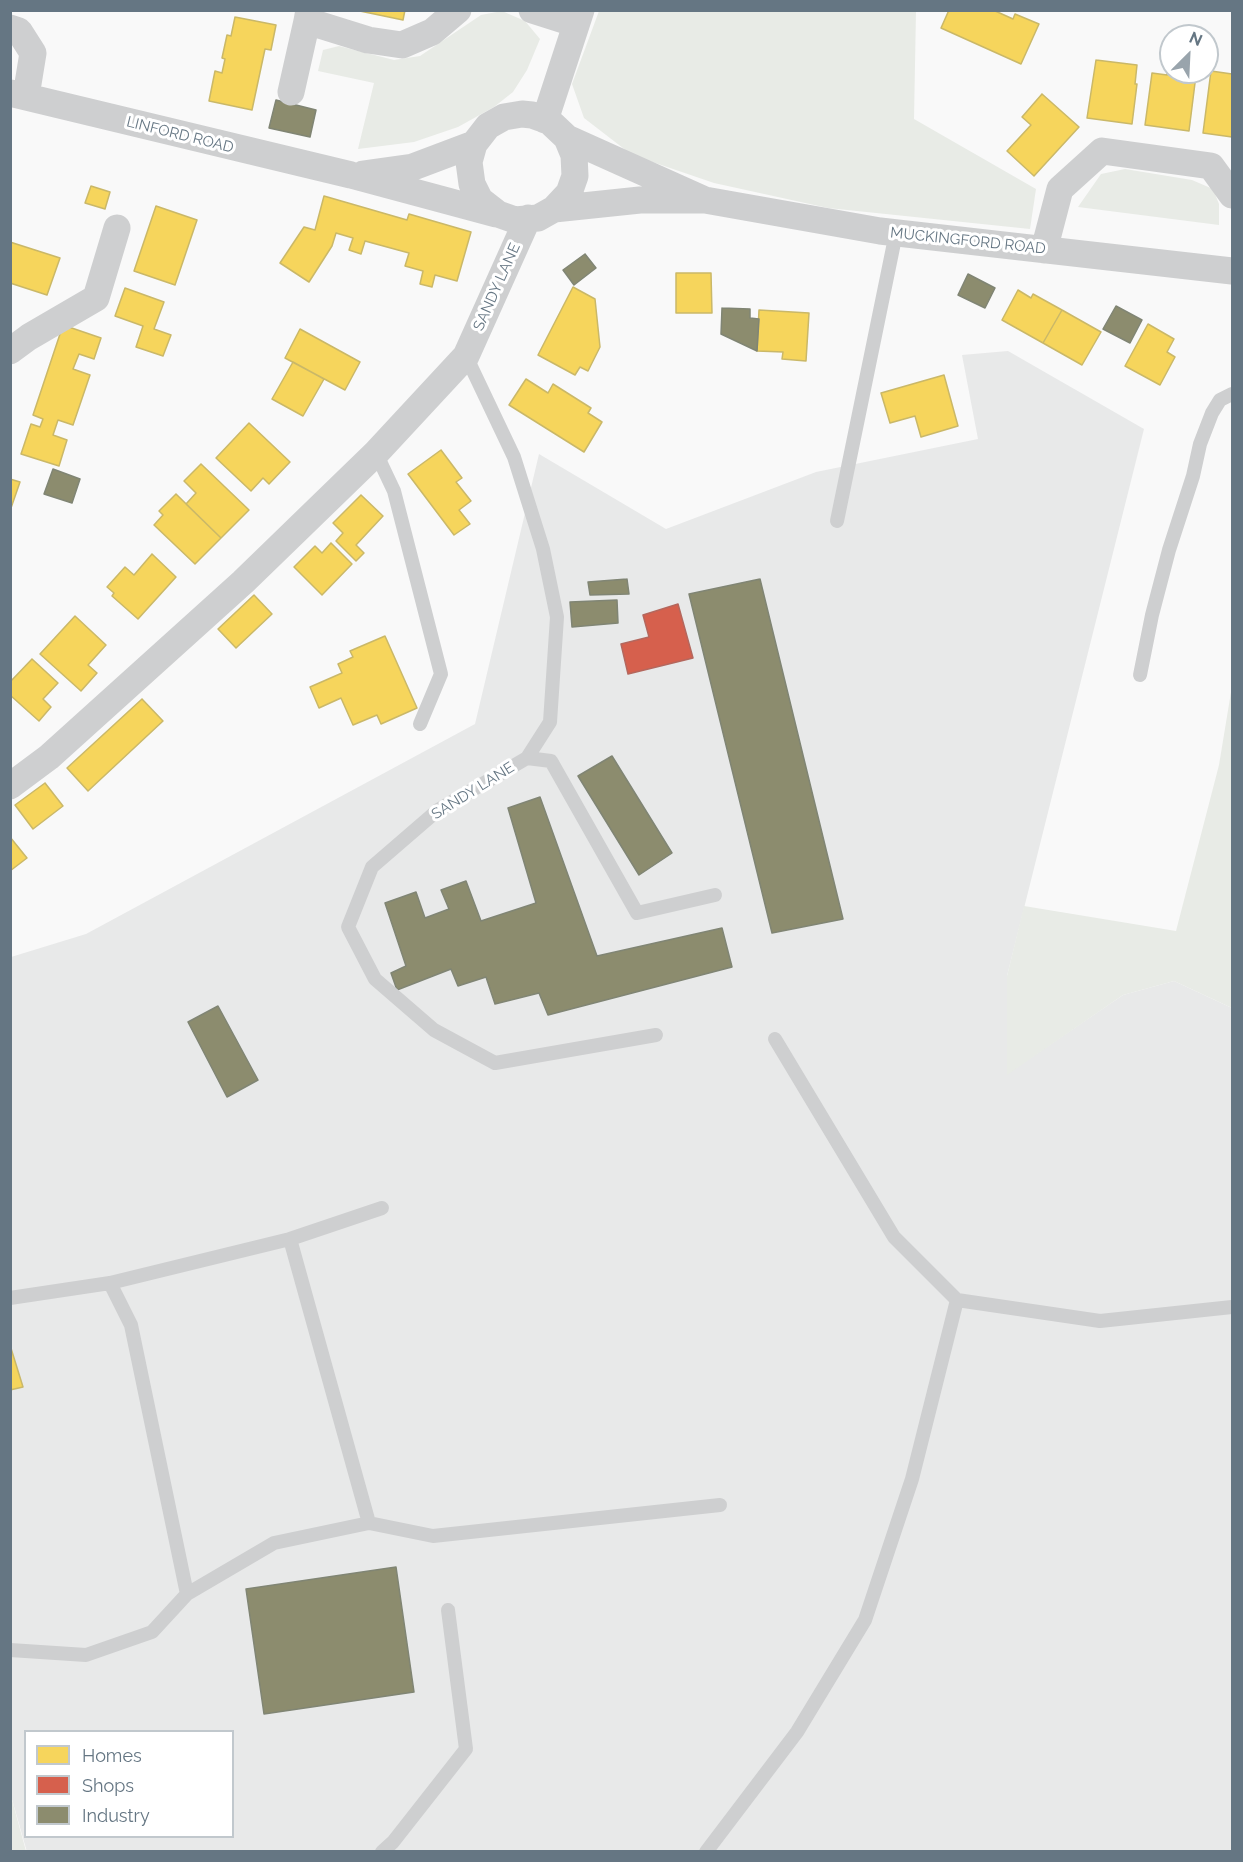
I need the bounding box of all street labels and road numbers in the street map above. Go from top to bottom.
street label: LINFORD ROAD [125,113,235,157]
street label: MUCKINGFORD ROAD [889,224,1047,258]
street label: SANDY LANE [470,240,524,334]
street label: SANDY LANE [428,758,518,824]

